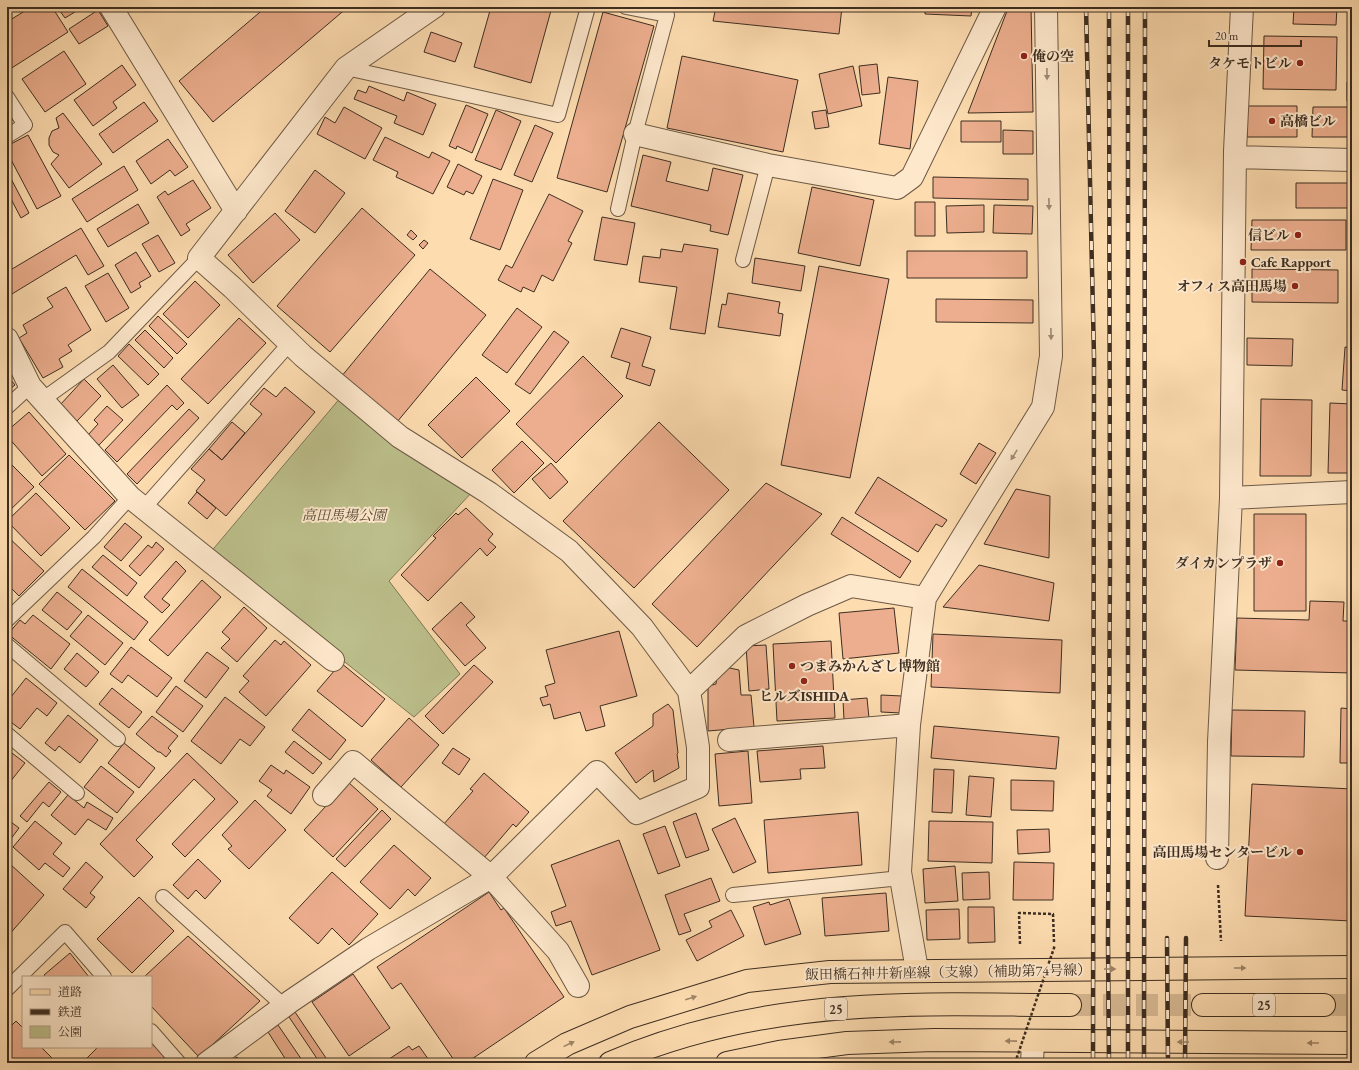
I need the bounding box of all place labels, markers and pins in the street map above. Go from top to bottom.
place label: 俺の空 [1032,47,1074,65]
marker: 俺の空 [1019,51,1029,61]
place label: タケモトビル [1208,54,1292,72]
marker: タケモトビル [1295,58,1305,68]
place label: 高橋ビル [1280,112,1336,130]
marker: 高橋ビル [1267,116,1277,126]
place label: 信ビル [1248,226,1290,244]
marker: 信ビル [1293,230,1303,240]
place label: Cafe Rapport [1251,253,1332,271]
marker: Cafe Rapport [1238,257,1248,267]
place label: オフィス高田馬場 [1177,277,1287,295]
marker: オフィス高田馬場 [1290,281,1300,291]
place label: ダイカンプラザ [1175,554,1272,572]
marker: ダイカンプラザ [1275,558,1285,568]
place label: つまみかんざし博物館 [800,657,940,675]
marker: つまみかんざし博物館 [787,661,797,671]
marker: ヒルズISHIDA [799,676,809,686]
place label: ヒルズISHIDA [759,687,850,705]
place label: 高田馬場センタービル [1153,843,1292,861]
marker: 高田馬場センタービル [1295,847,1305,857]

